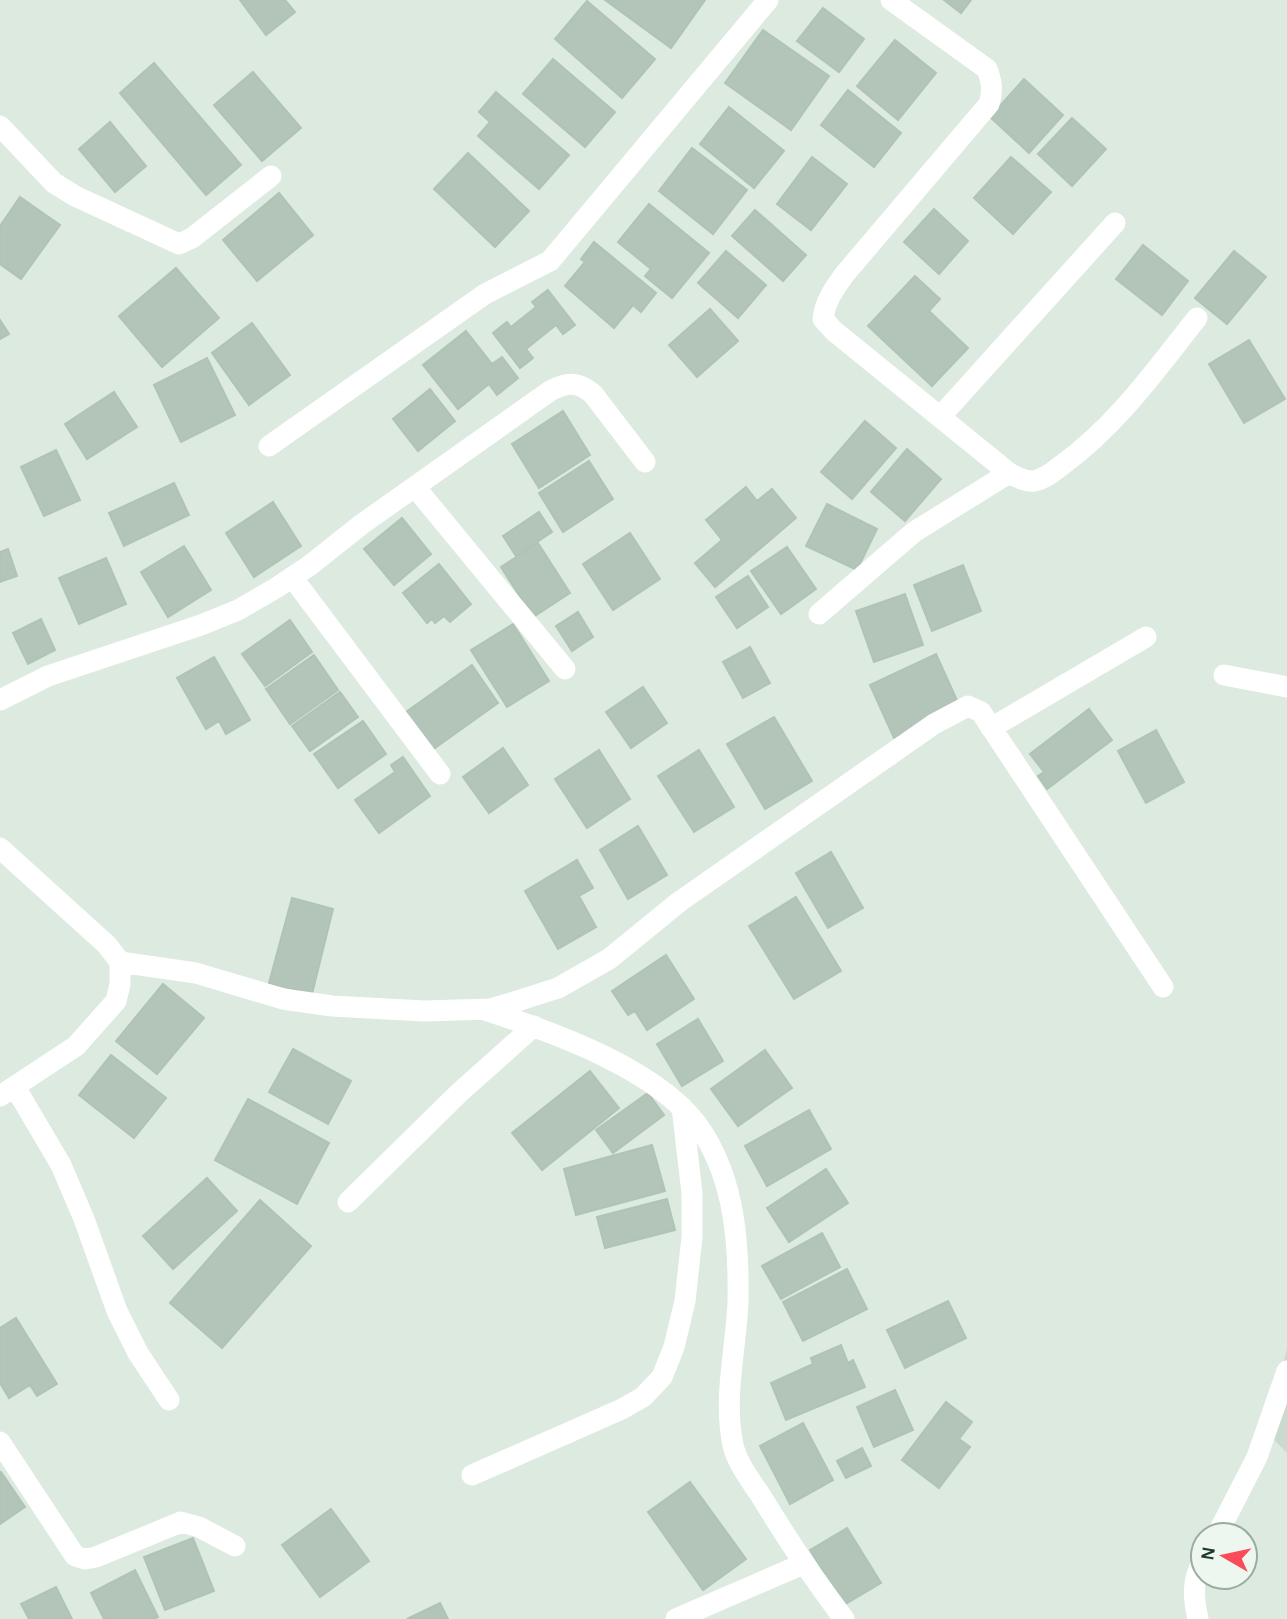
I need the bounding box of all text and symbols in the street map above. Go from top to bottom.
north arrow [1189,1521,1259,1591]
text: N [1198,1546,1219,1562]

